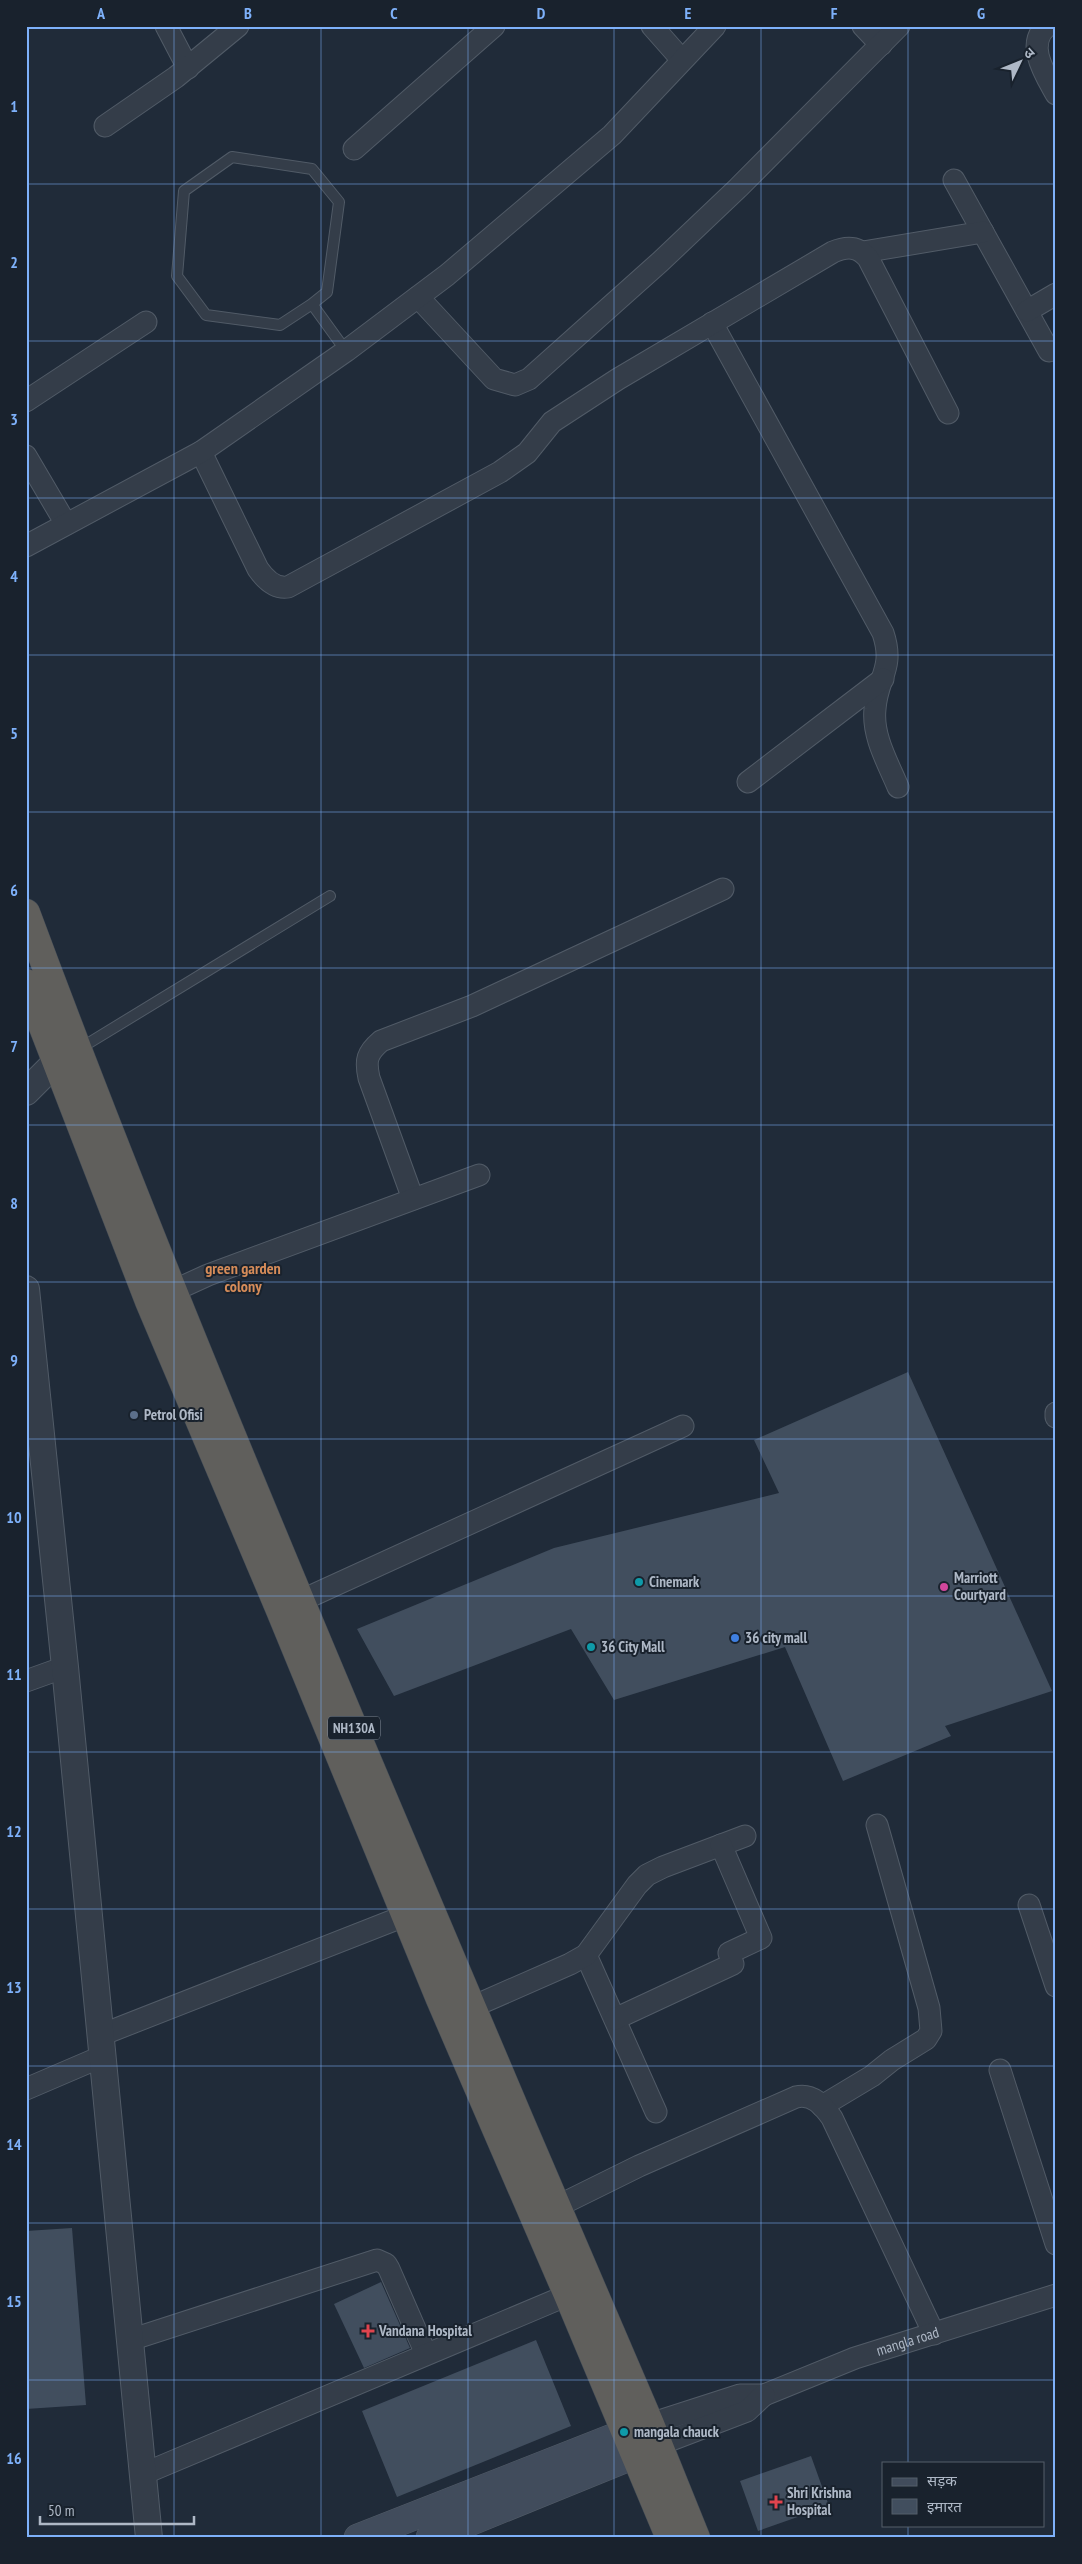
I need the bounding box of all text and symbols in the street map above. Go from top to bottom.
text: A [96,3,106,23]
text: B [244,3,252,23]
text: C [390,3,398,23]
text: D [537,3,546,23]
text: E [685,3,692,23]
text: F [831,3,838,23]
text: G [977,3,985,23]
north arrow [994,38,1044,88]
text: उ [1020,44,1039,63]
text: 1 [10,96,18,116]
text: 2 [10,252,18,272]
text: 3 [10,409,18,429]
text: 4 [10,566,18,586]
text: 5 [10,723,18,743]
text: 6 [10,880,18,900]
text: 7 [10,1036,18,1056]
text: 8 [10,1193,18,1213]
district label: green garden colony [205,1258,281,1296]
text: 9 [10,1350,18,1370]
place label: Petrol Ofisi [144,1405,203,1424]
marker: Petrol Ofisi [128,1409,140,1421]
text: 10 [6,1507,22,1527]
place label: Marriott Courtyard [954,1568,1006,1604]
place label: Cinemark [649,1572,700,1591]
marker: Cinemark [633,1576,645,1588]
marker: Marriott Courtyard [938,1581,950,1593]
place label: 36 city mall [745,1628,808,1647]
marker: 36 city mall [729,1632,741,1644]
place label: 36 City Mall [601,1637,665,1656]
marker: 36 City Mall [585,1641,597,1653]
text: 11 [6,1664,22,1684]
road number: NH130A [328,1716,380,1740]
text: 12 [6,1821,22,1841]
text: 13 [6,1977,22,1997]
text: 14 [6,2134,22,2154]
text: 15 [6,2291,22,2311]
place label: Vandana Hospital [378,2321,472,2340]
street label: mangla road [874,2322,941,2360]
marker: Vandana Hospital [361,2324,375,2338]
place label: mangala chauck [634,2422,720,2441]
marker: mangala chauck [618,2426,630,2438]
text: 16 [6,2448,22,2468]
legend [882,2462,1044,2526]
text: सड़क [927,2471,957,2490]
place label: Shri Krishna Hospital [787,2483,851,2519]
scale bar [40,2494,194,2526]
marker: Shri Krishna Hospital [769,2495,783,2509]
text: इमारत [927,2497,962,2516]
text: 50 m [48,2501,74,2520]

